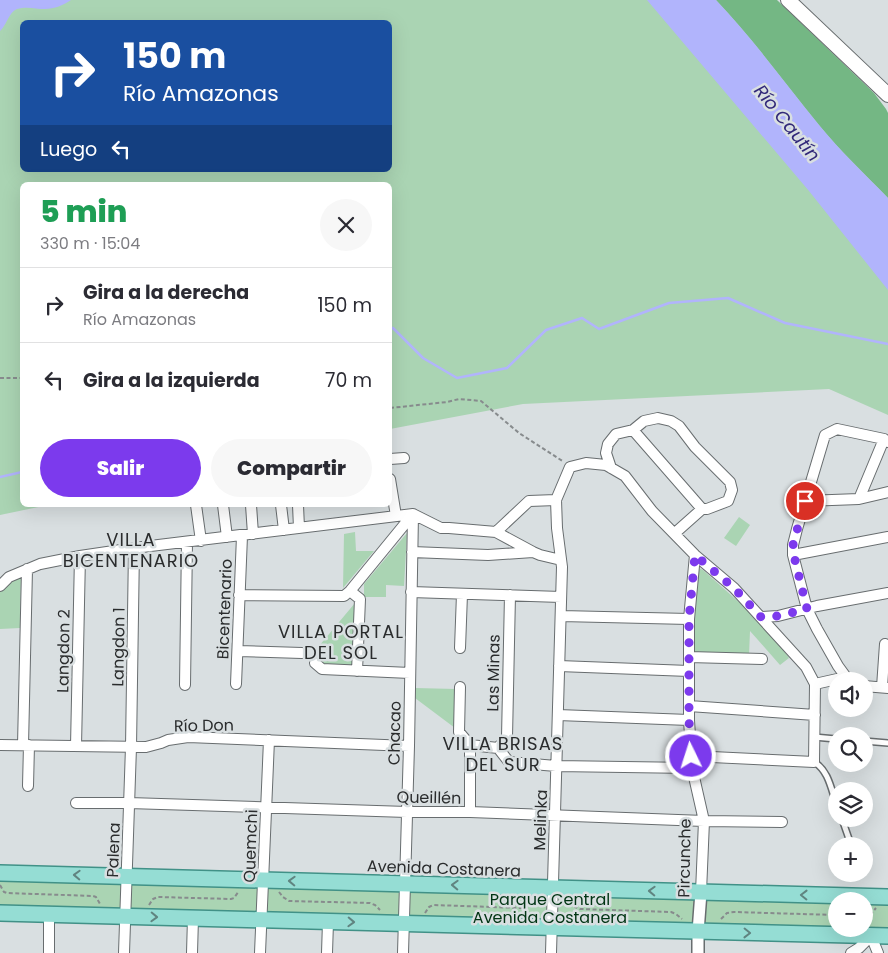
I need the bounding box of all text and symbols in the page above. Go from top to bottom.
text: 150 m [123,31,226,80]
icon: right [40,40,105,105]
text: Río Amazonas [123,78,279,109]
water label: Río Cautín [749,79,826,166]
icon: left [107,135,135,163]
text: Luego [40,136,97,163]
text: 5 min [40,190,127,233]
button: close [320,199,372,251]
text: 330 m · 15:04 [40,232,140,255]
text: Gira a la derecha [83,279,249,306]
icon: right [40,291,68,319]
text: 150 m [317,292,372,319]
text: Río Amazonas [83,308,196,331]
icon: left [40,366,68,394]
text: Gira a la izquierda [83,367,260,394]
text: 70 m [325,367,372,394]
button: Salir [40,439,201,497]
button: Compartir [211,439,372,497]
pin [784,480,826,522]
icon: arrive [791,487,819,515]
district label: VILLA BICENTENARIO [63,527,199,573]
street label: Bicentenario [211,558,238,660]
street label: Langdon 1 [106,607,131,687]
street label: Langdon 2 [51,609,76,693]
district label: VILLA PORTAL DEL SOL [278,619,404,665]
street label: Las Minas [481,634,506,712]
map controls [828,672,873,937]
button: sound [828,672,873,717]
street label: Chacao [382,701,407,765]
street label: Río Don [174,713,234,738]
button: search [828,727,873,772]
position arrow [664,729,716,781]
district label: VILLA BRISAS DEL SUR [443,731,563,777]
button: layers [828,782,873,827]
street label: Queillén [396,785,462,810]
street label: Melinka [528,789,553,851]
street label: Quemchi [238,809,263,883]
street label: Pircunche [672,818,697,898]
street label: Palena [101,822,126,878]
button: + [828,837,873,882]
street label: Avenida Costanera [366,854,521,883]
one-way arrow [73,870,81,880]
one-way arrow [288,876,296,886]
one-way arrow [450,880,458,891]
one-way arrow [648,886,656,896]
park label: Parque Central Avenida Costanera [473,888,627,929]
one-way arrow [800,890,808,900]
button: − [828,892,873,937]
one-way arrow [150,912,158,922]
one-way arrow [348,917,355,927]
one-way arrow [743,928,751,938]

